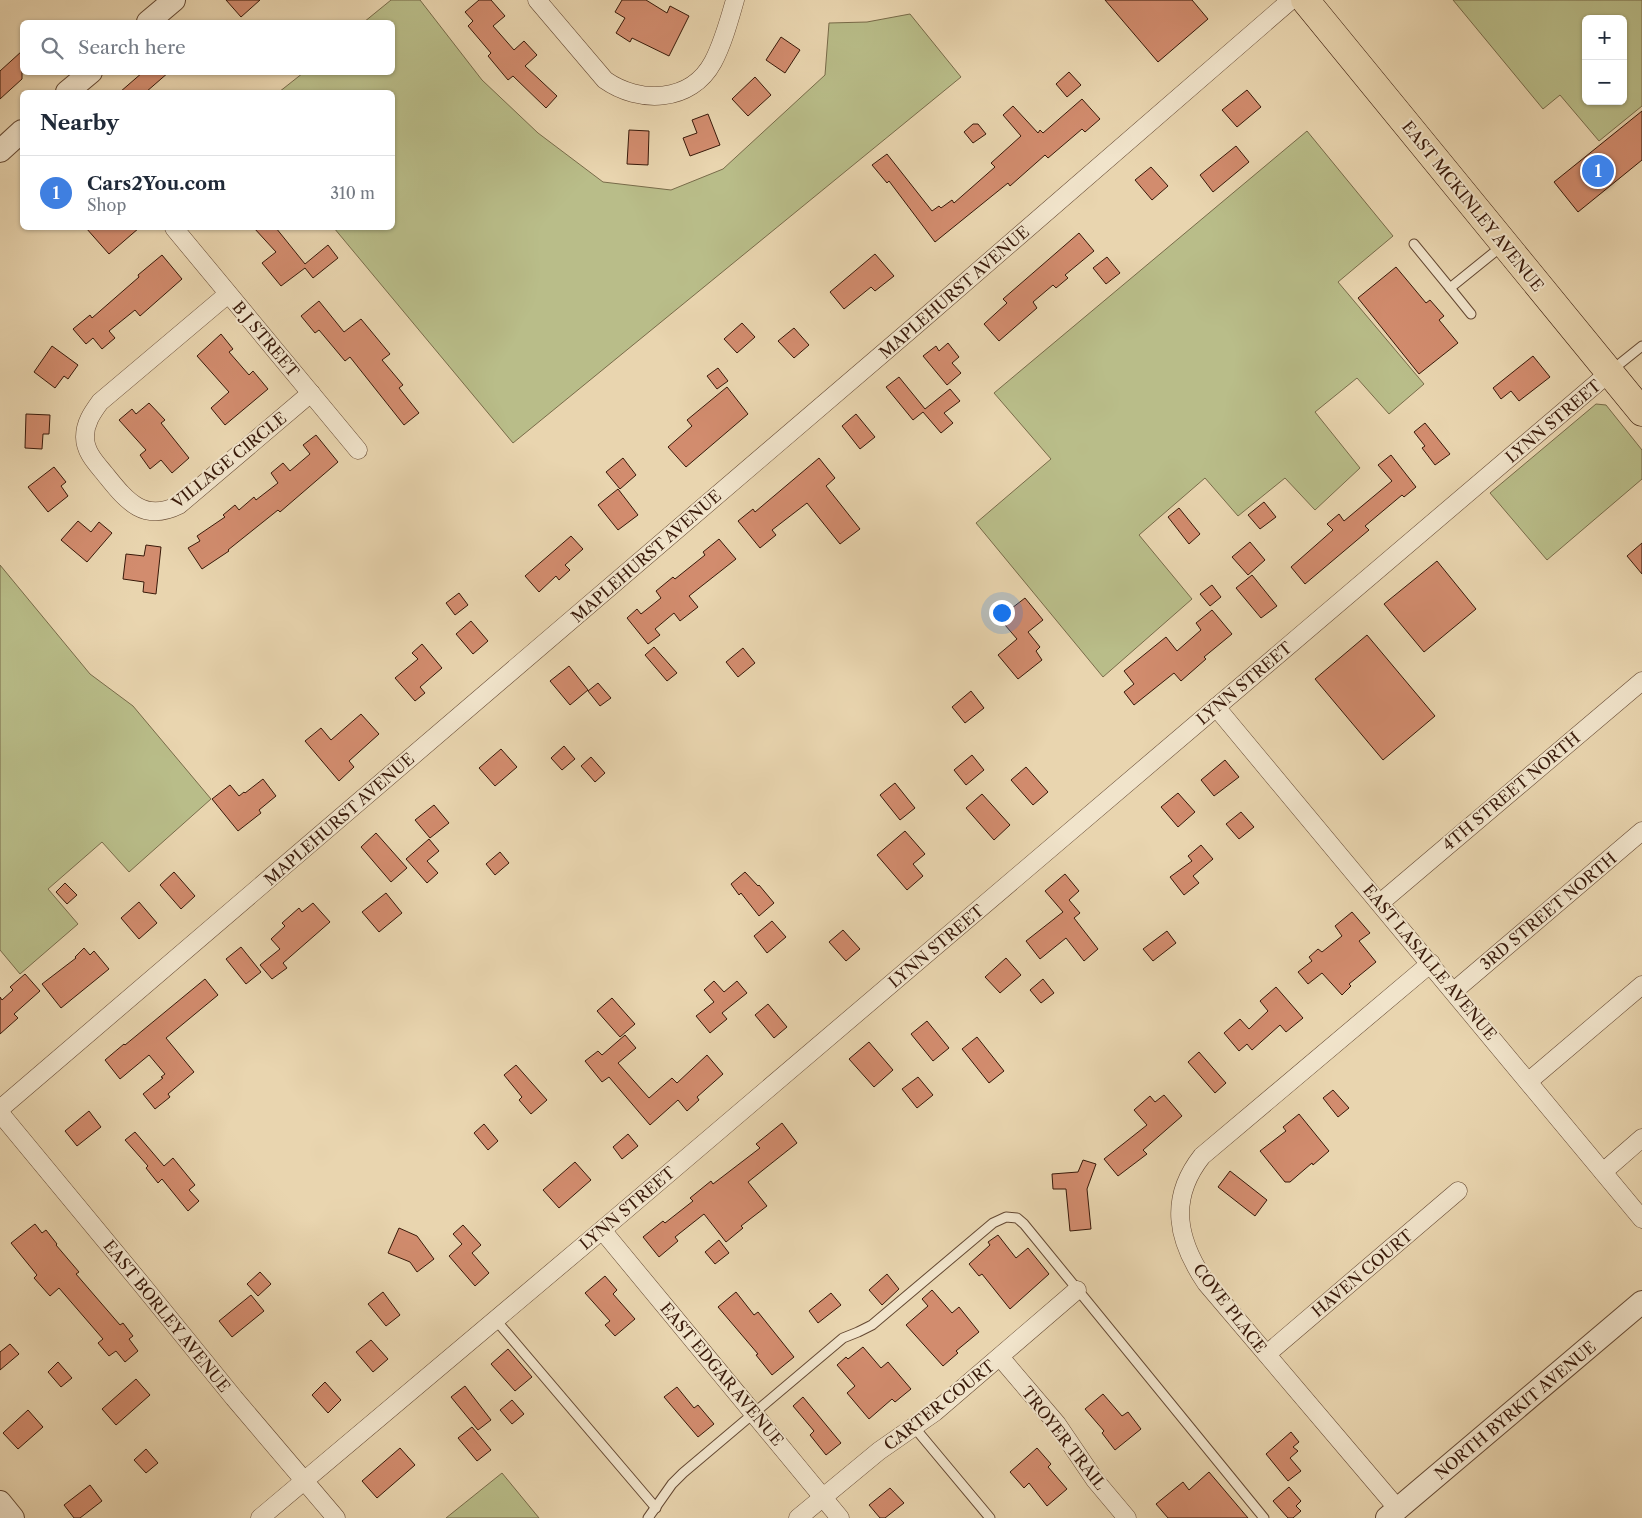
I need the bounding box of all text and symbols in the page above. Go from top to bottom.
map controls [1582,15,1627,105]
button: + [1582,15,1627,60]
search box [20,20,395,75]
icon: search [38,34,66,62]
text: Search here [78,36,186,59]
button: − [1582,60,1627,105]
text: Nearby [40,110,119,135]
street label: EAST MCKINLEY AVENUE [1398,117,1548,295]
pin: 1 [1582,152,1614,190]
text: Cars2You.com [87,172,226,195]
text: 1 [52,183,60,203]
text: 310 m [330,183,375,203]
text: Shop [87,195,126,215]
street label: MAPLEHURST AVENUE [875,221,1033,363]
street label: B J STREET [228,297,304,381]
street label: LYNN STREET [1501,375,1605,467]
street label: VILLAGE CIRCLE [167,408,290,513]
street label: MAPLEHURST AVENUE [567,485,725,627]
your location [989,600,1015,626]
street label: LYNN STREET [1192,637,1296,729]
street label: 4TH STREET NORTH [1438,728,1584,854]
street label: MAPLEHURST AVENUE [260,748,418,890]
street label: 3RD STREET NORTH [1476,848,1620,974]
street label: EAST LASALLE AVENUE [1359,880,1501,1044]
street label: LYNN STREET [884,900,988,992]
street label: LYNN STREET [575,1162,679,1254]
street label: HAVEN COURT [1307,1225,1417,1321]
street label: EAST BORLEY AVENUE [99,1236,235,1396]
street label: COVE PLACE [1189,1259,1271,1357]
street label: EAST EDGAR AVENUE [656,1298,788,1450]
street label: NORTH BYRKIT AVENUE [1430,1337,1600,1483]
street label: CARTER COURT [880,1356,998,1454]
street label: TROYER TRAIL [1018,1382,1111,1494]

